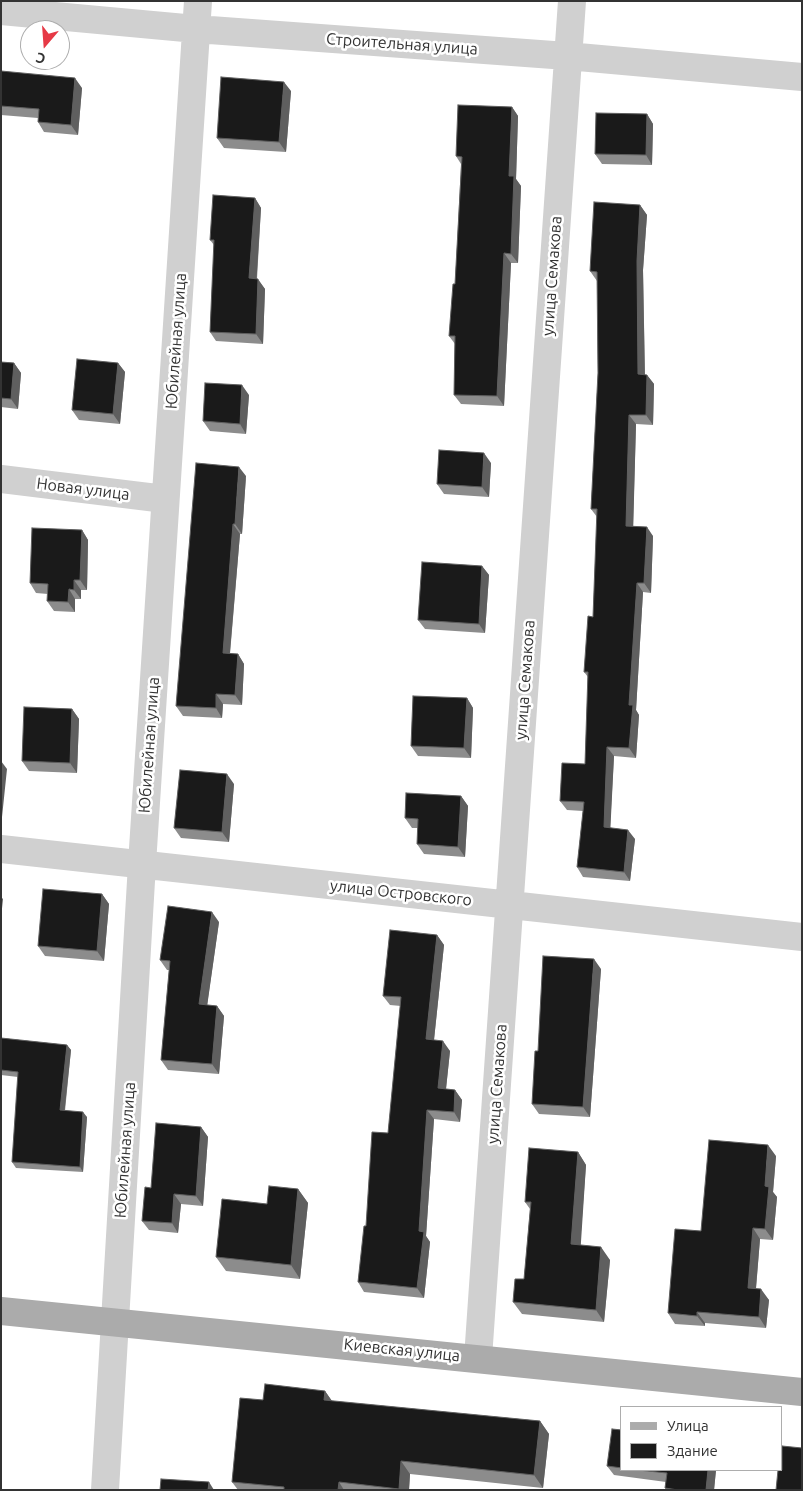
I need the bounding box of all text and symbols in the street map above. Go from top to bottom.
north arrow [20,20,70,70]
street label: Строительная улица [326,29,478,59]
text: С [34,49,47,67]
street label: улица Семакова [538,215,566,337]
street label: Юбилейная улица [162,272,190,410]
street label: Новая улица [35,474,131,504]
street label: улица Семакова [511,619,539,741]
street label: Юбилейная улица [135,676,163,814]
street label: улица Островского [329,876,473,910]
street label: улица Семакова [483,1023,511,1145]
street label: Юбилейная улица [111,1081,139,1219]
street label: Киевская улица [343,1334,461,1366]
legend [620,1406,783,1471]
text: Улица [667,1417,709,1434]
text: Здание [667,1442,718,1459]

